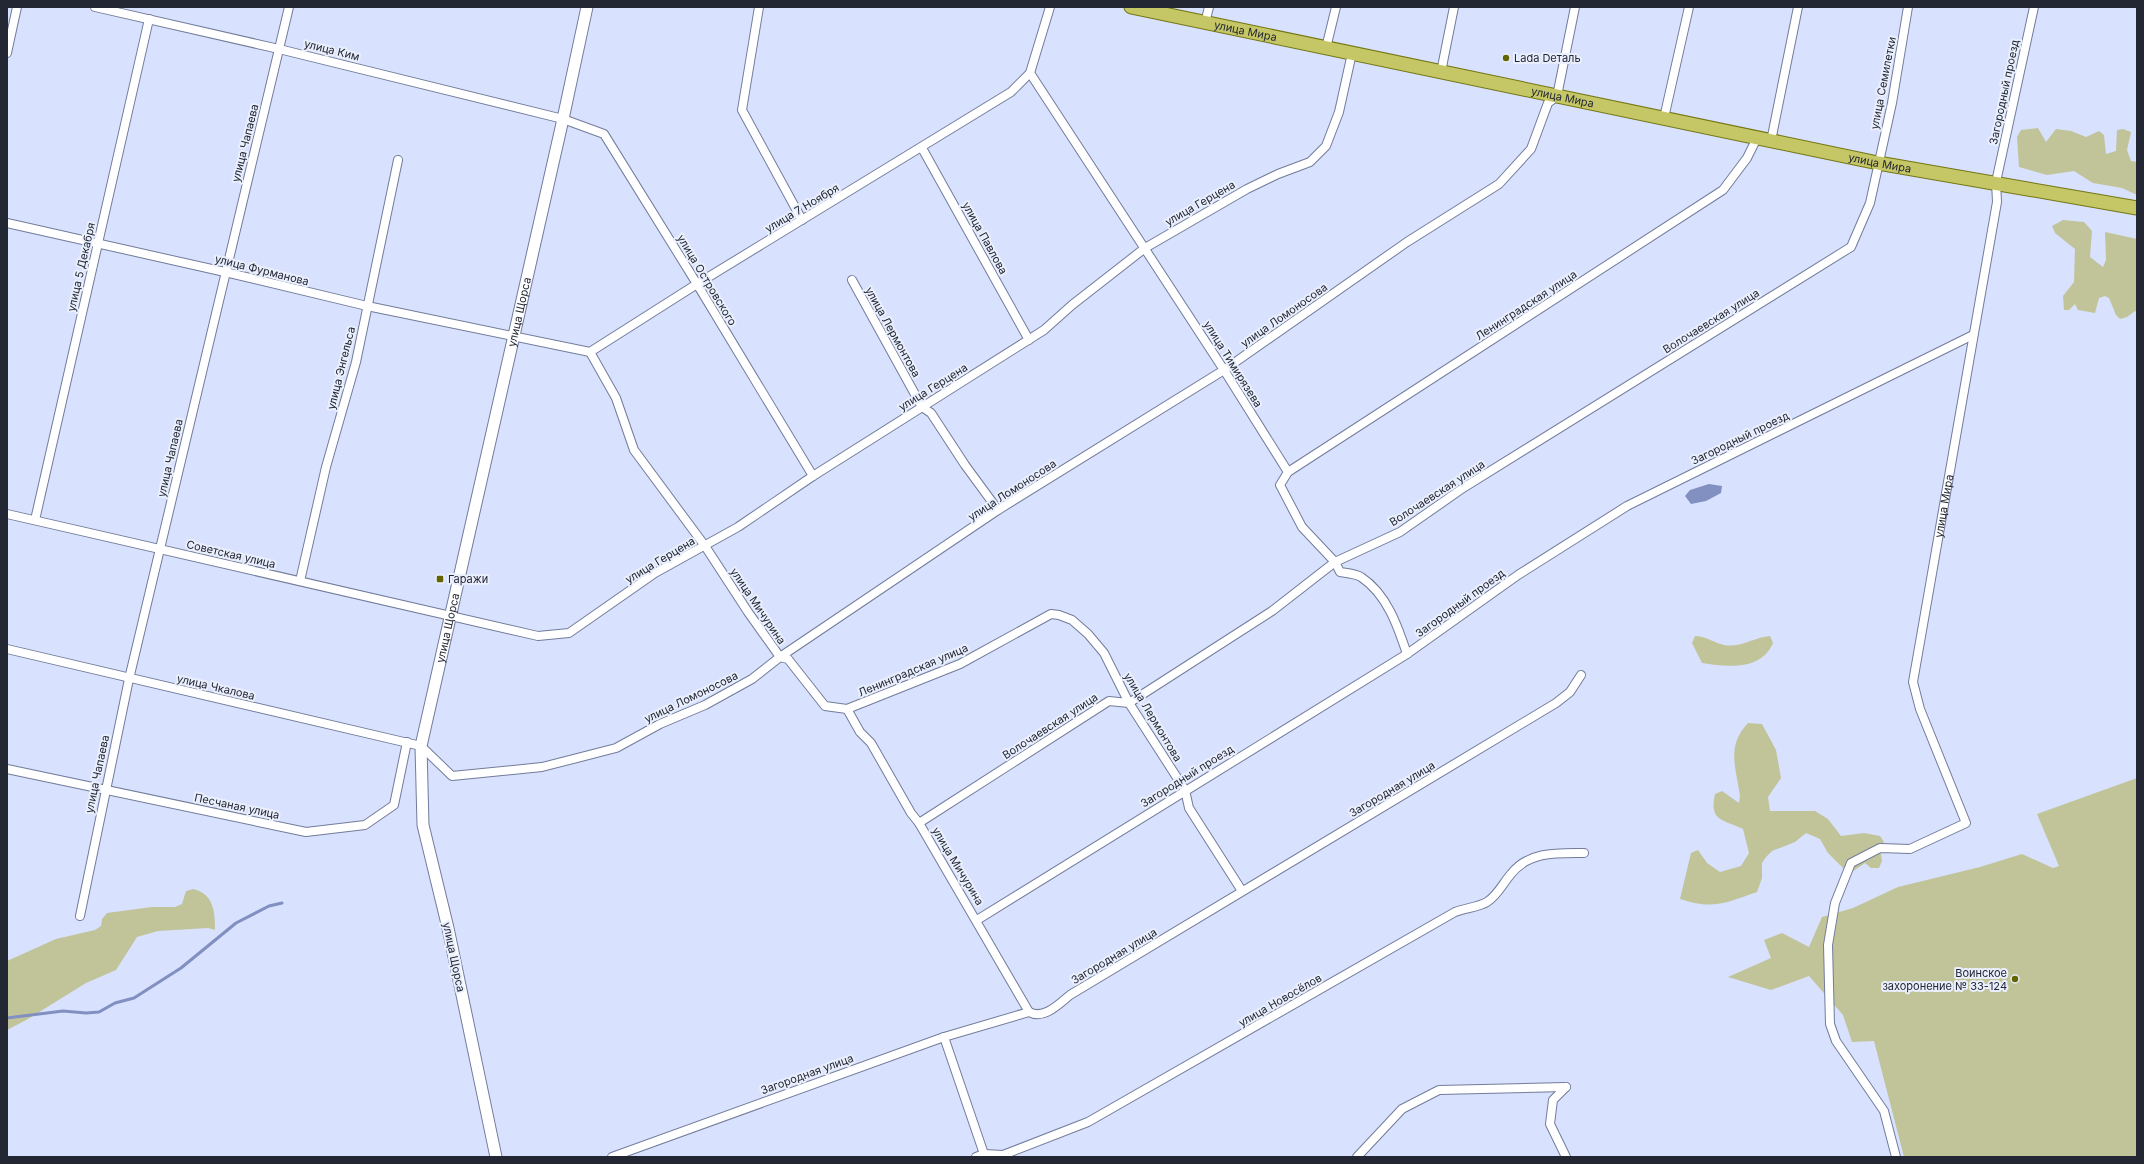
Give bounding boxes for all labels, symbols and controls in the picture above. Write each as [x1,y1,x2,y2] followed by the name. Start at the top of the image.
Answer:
[1213,18,1278,44] street label: улица Мира
[1867,35,1899,131] street label: улица Семилетки
[303,36,361,64] street label: улица Ким
[1986,38,2022,146] street label: Загородный проезд
[1514,51,1581,65] place label: Lada Dеталь
[1501,53,1511,63] marker: Lada Dеталь
[1530,84,1595,111] street label: улица Мира
[229,103,261,183] street label: улица Чапаева
[1847,150,1913,176] street label: улица Мира
[1162,177,1238,229] street label: улица Герцена
[762,180,842,236] street label: улица 7 Ноября
[959,200,1011,276] street label: улица Павлова
[64,221,98,313] street label: улица 5 Декабря
[674,232,740,328] street label: улица Островского
[213,252,311,288] street label: улица Фурманова
[1473,267,1579,343] street label: Ленинградская улица
[505,276,534,348] street label: улица Щорса
[1238,280,1330,350] street label: улица Ломоносова
[862,284,924,380] street label: улица Лермонтова
[1660,286,1762,356] street label: Волочаевская улица
[1201,318,1265,410] street label: улица Тимирязева
[324,325,358,411] street label: улица Энгельса
[896,360,970,414] street label: улица Герцена
[1689,408,1791,468] street label: Загородный проезд
[154,418,186,498] street label: улица Чапаева
[965,456,1059,524] street label: улица Ломоносова
[1387,457,1487,529] street label: Волочаевская улица
[1931,473,1956,539] street label: улица Мира
[623,534,697,586] street label: улица Герцена
[185,537,277,571] street label: Советская улица
[727,565,789,647] street label: улица Мичурина
[1413,566,1508,640] street label: Загородный проезд
[448,572,488,586] place label: Гаражи
[435,574,445,584] marker: Гаражи
[433,592,462,664] street label: улица Щорса
[856,641,970,699] street label: Ленинградская улица
[642,668,740,726] street label: улица Ломоносова
[1121,670,1185,764] street label: улица Лермонтова
[176,671,256,703] street label: улица Чкалова
[1000,690,1100,762] street label: Волочаевская улица
[82,734,112,814] street label: улица Чапаева
[1138,742,1236,810] street label: Загородный проезд
[1347,758,1437,820] street label: Загородная улица
[193,790,281,822] street label: Песчаная улица
[929,824,987,908] street label: улица Мичурина
[440,921,468,993] street label: улица Щорса
[1069,925,1159,987] street label: Загородная улица
[1882,966,2007,993] place label: Воинское захоронение № 33-124
[1236,970,1324,1030] street label: улица Новосёлов
[2010,974,2020,984] marker: Воинское захоронение № 33-124
[759,1051,855,1097] street label: Загородная улица

